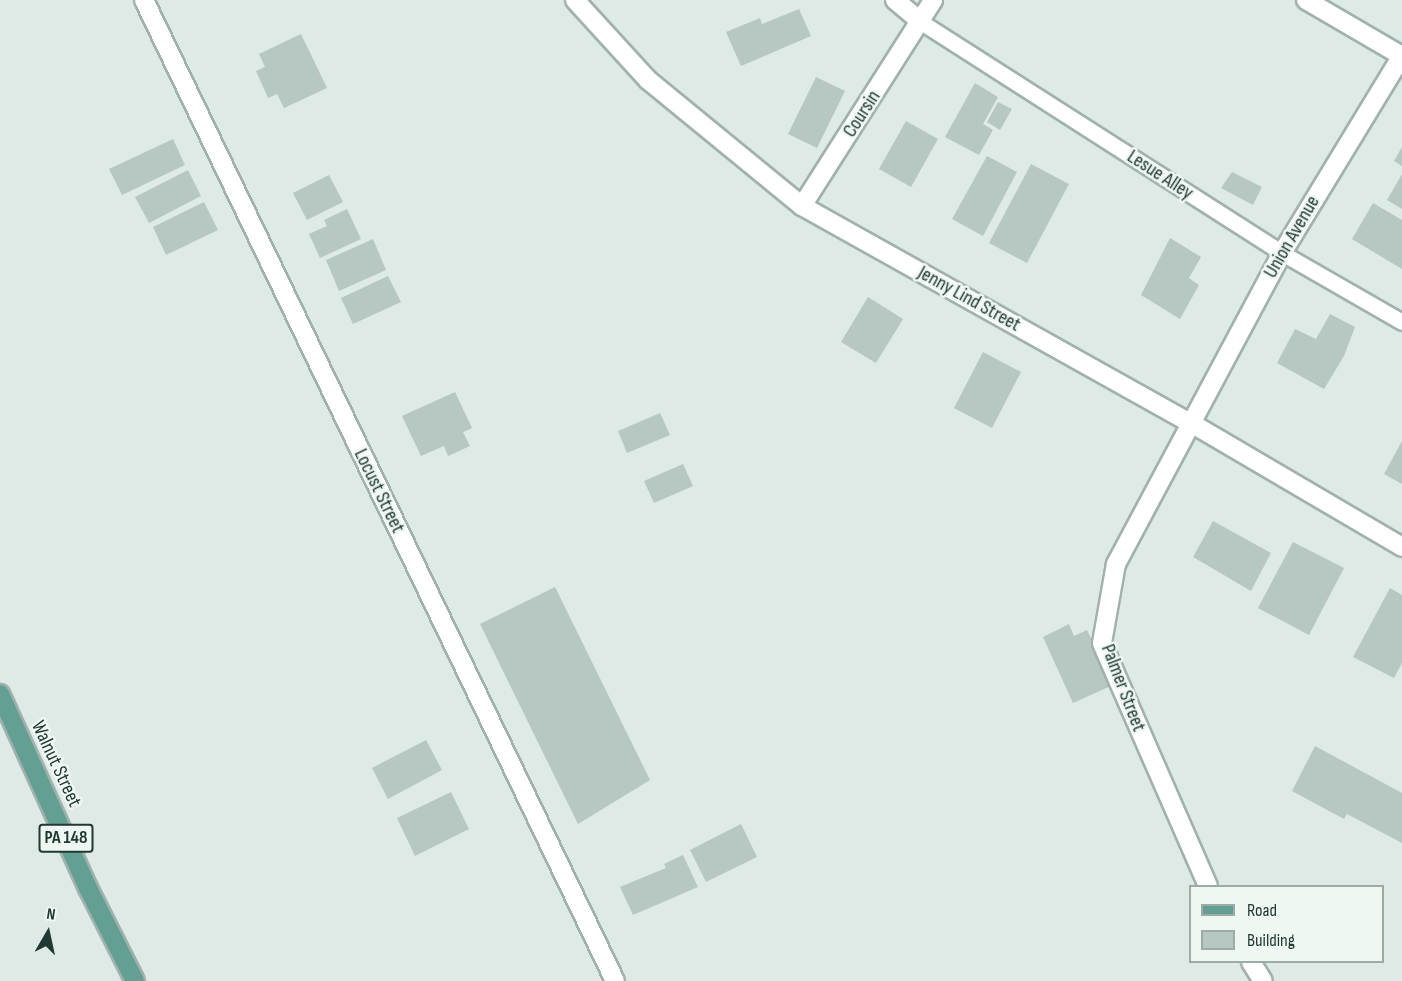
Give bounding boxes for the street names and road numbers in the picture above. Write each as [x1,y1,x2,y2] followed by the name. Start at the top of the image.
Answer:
[838,86,886,142] street label: Coursin
[1122,145,1198,205] street label: Lesue Alley
[1259,192,1325,282] street label: Union Avenue
[914,261,1024,337] street label: Jenny Lind Street
[348,445,410,537] street label: Locust Street
[1095,641,1151,735] street label: Palmer Street
[26,717,86,811] street label: Walnut Street
[38,823,94,853] road number: PA 148

